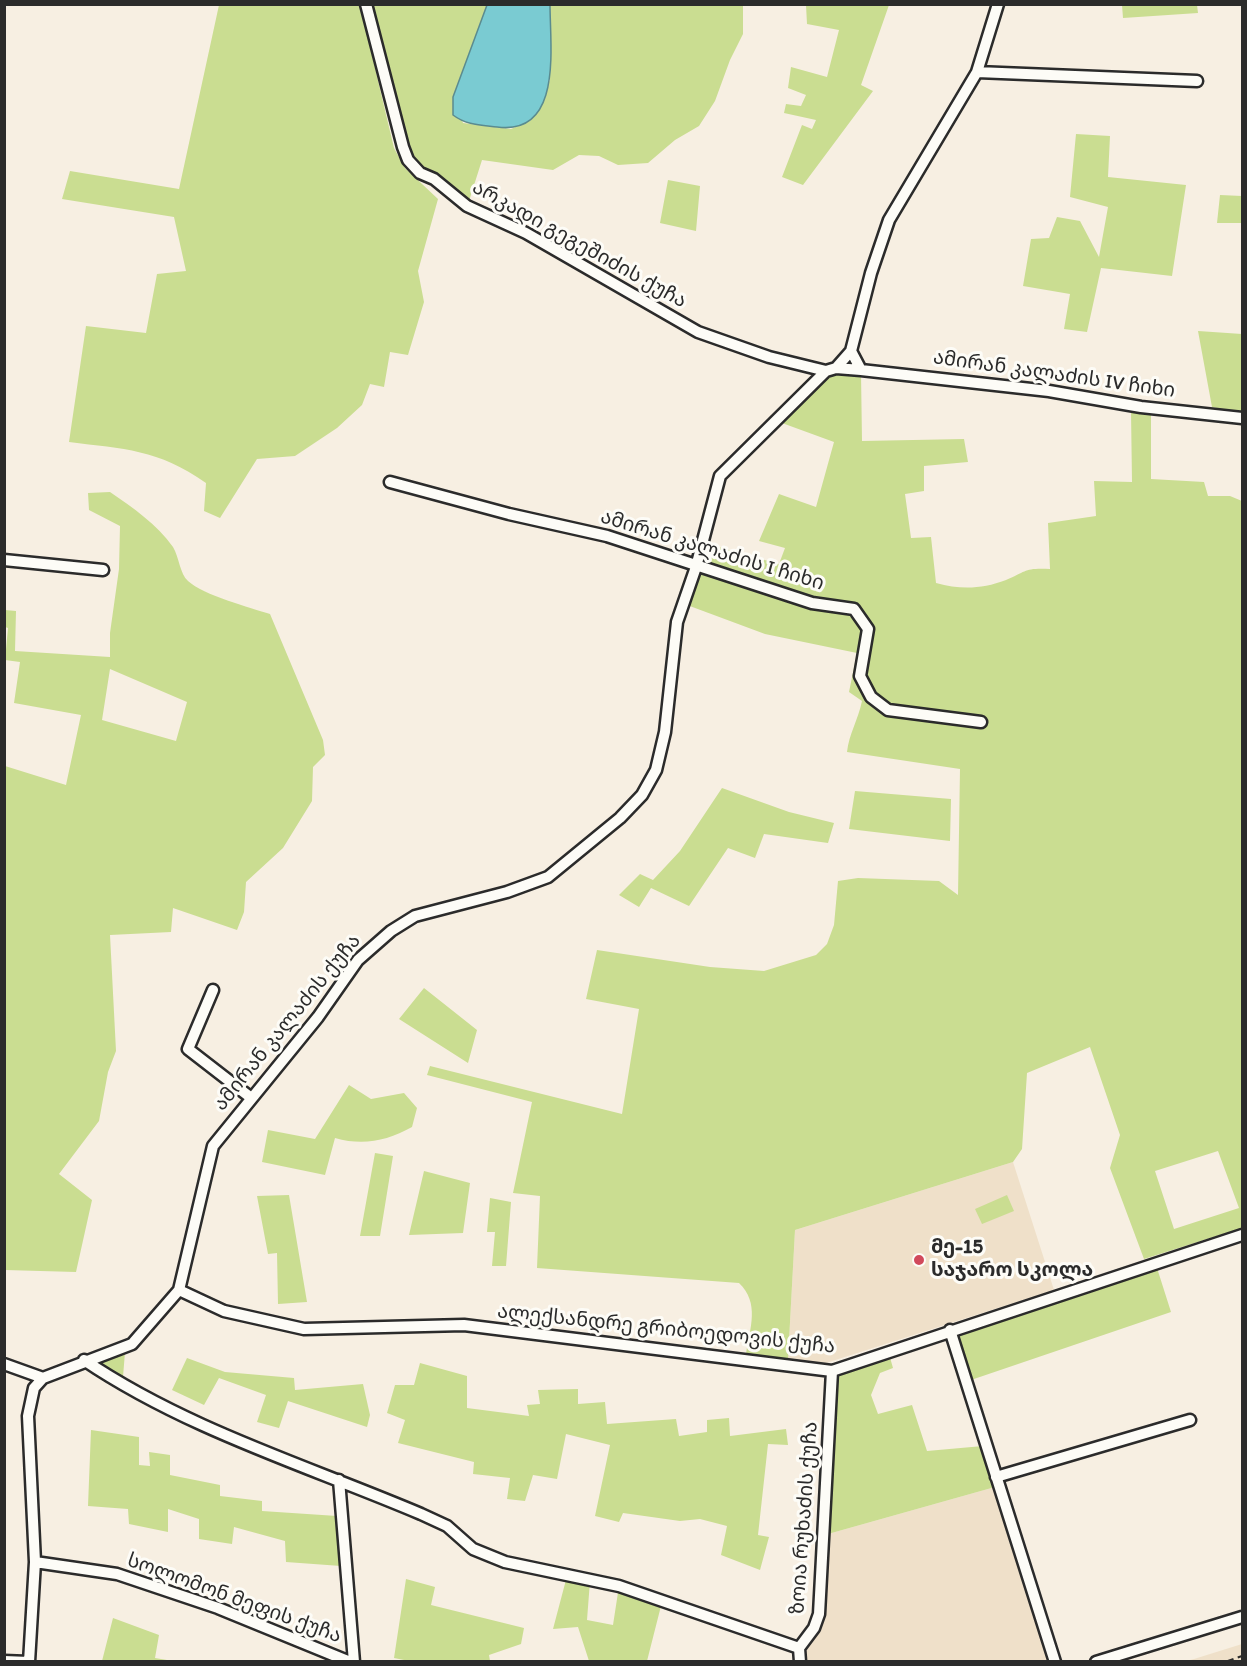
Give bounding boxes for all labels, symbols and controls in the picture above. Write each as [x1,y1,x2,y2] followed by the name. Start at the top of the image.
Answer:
[468,176,690,314] street label: არკადი გეგეშიძის ქუჩა
[931,346,1177,404] street label: ამირან კალაძის IV ჩიხი
[597,506,827,596] street label: ამირან კალაძის I ჩიხი
[209,930,367,1116] street label: ამირან კალაძის ქუჩა
[931,1236,1093,1283] place label: მე-15 საჯარო სკოლა
[912,1253,926,1267] marker: მე-15 საჯარო სკოლა
[496,1300,836,1360] street label: ალექსანდრე გრიბოედოვის ქუჩა
[786,1421,824,1615] street label: ზოია რუხაძის ქუჩა
[124,1549,344,1649] street label: სოლომონ მეფის ქუჩა

